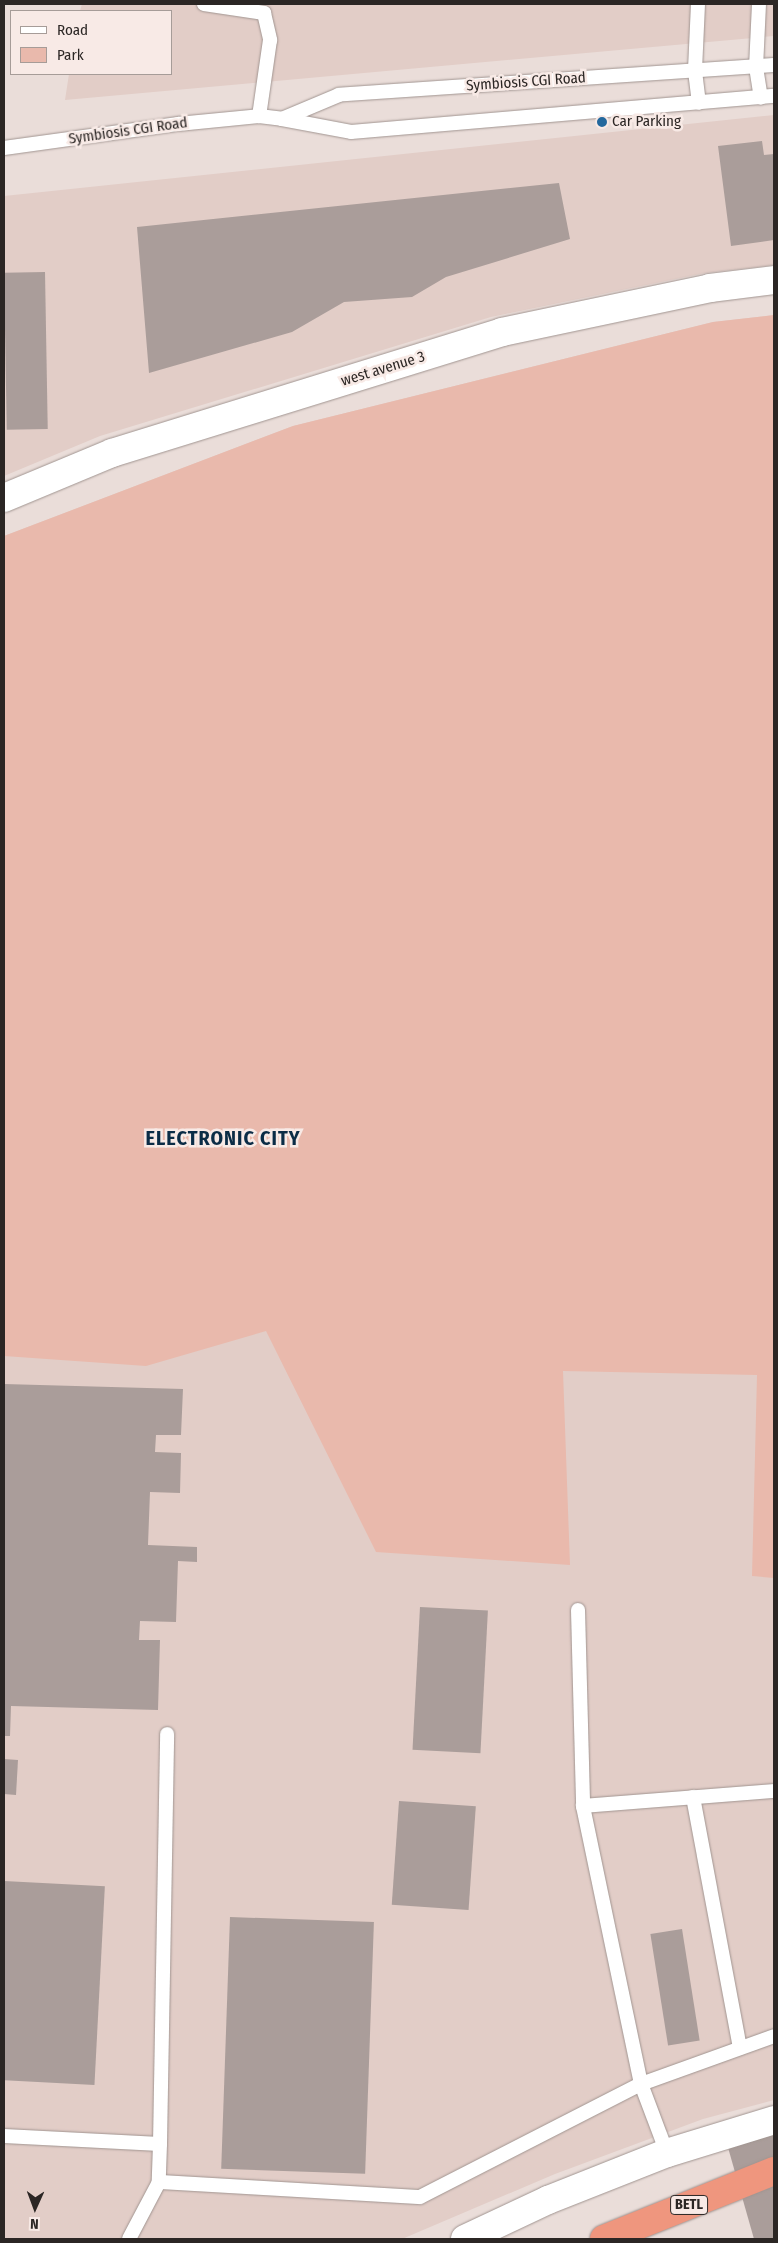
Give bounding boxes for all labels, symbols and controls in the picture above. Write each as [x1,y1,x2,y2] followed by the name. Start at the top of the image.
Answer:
[10,10,172,75] legend
[57,21,88,39] text: Road
[57,46,84,64] text: Park
[466,69,586,95] street label: Symbiosis CGI Road
[612,113,681,131] place label: Car Parking
[67,114,189,148] street label: Symbiosis CGI Road
[596,116,608,128] marker: Car Parking
[339,348,427,390] street label: west avenue 3
[144,1126,302,1150] district label: ELECTRONIC CITY
[10,2183,60,2233] north arrow
[669,2194,709,2216] road number: BETL
[30,2215,39,2232] text: N

